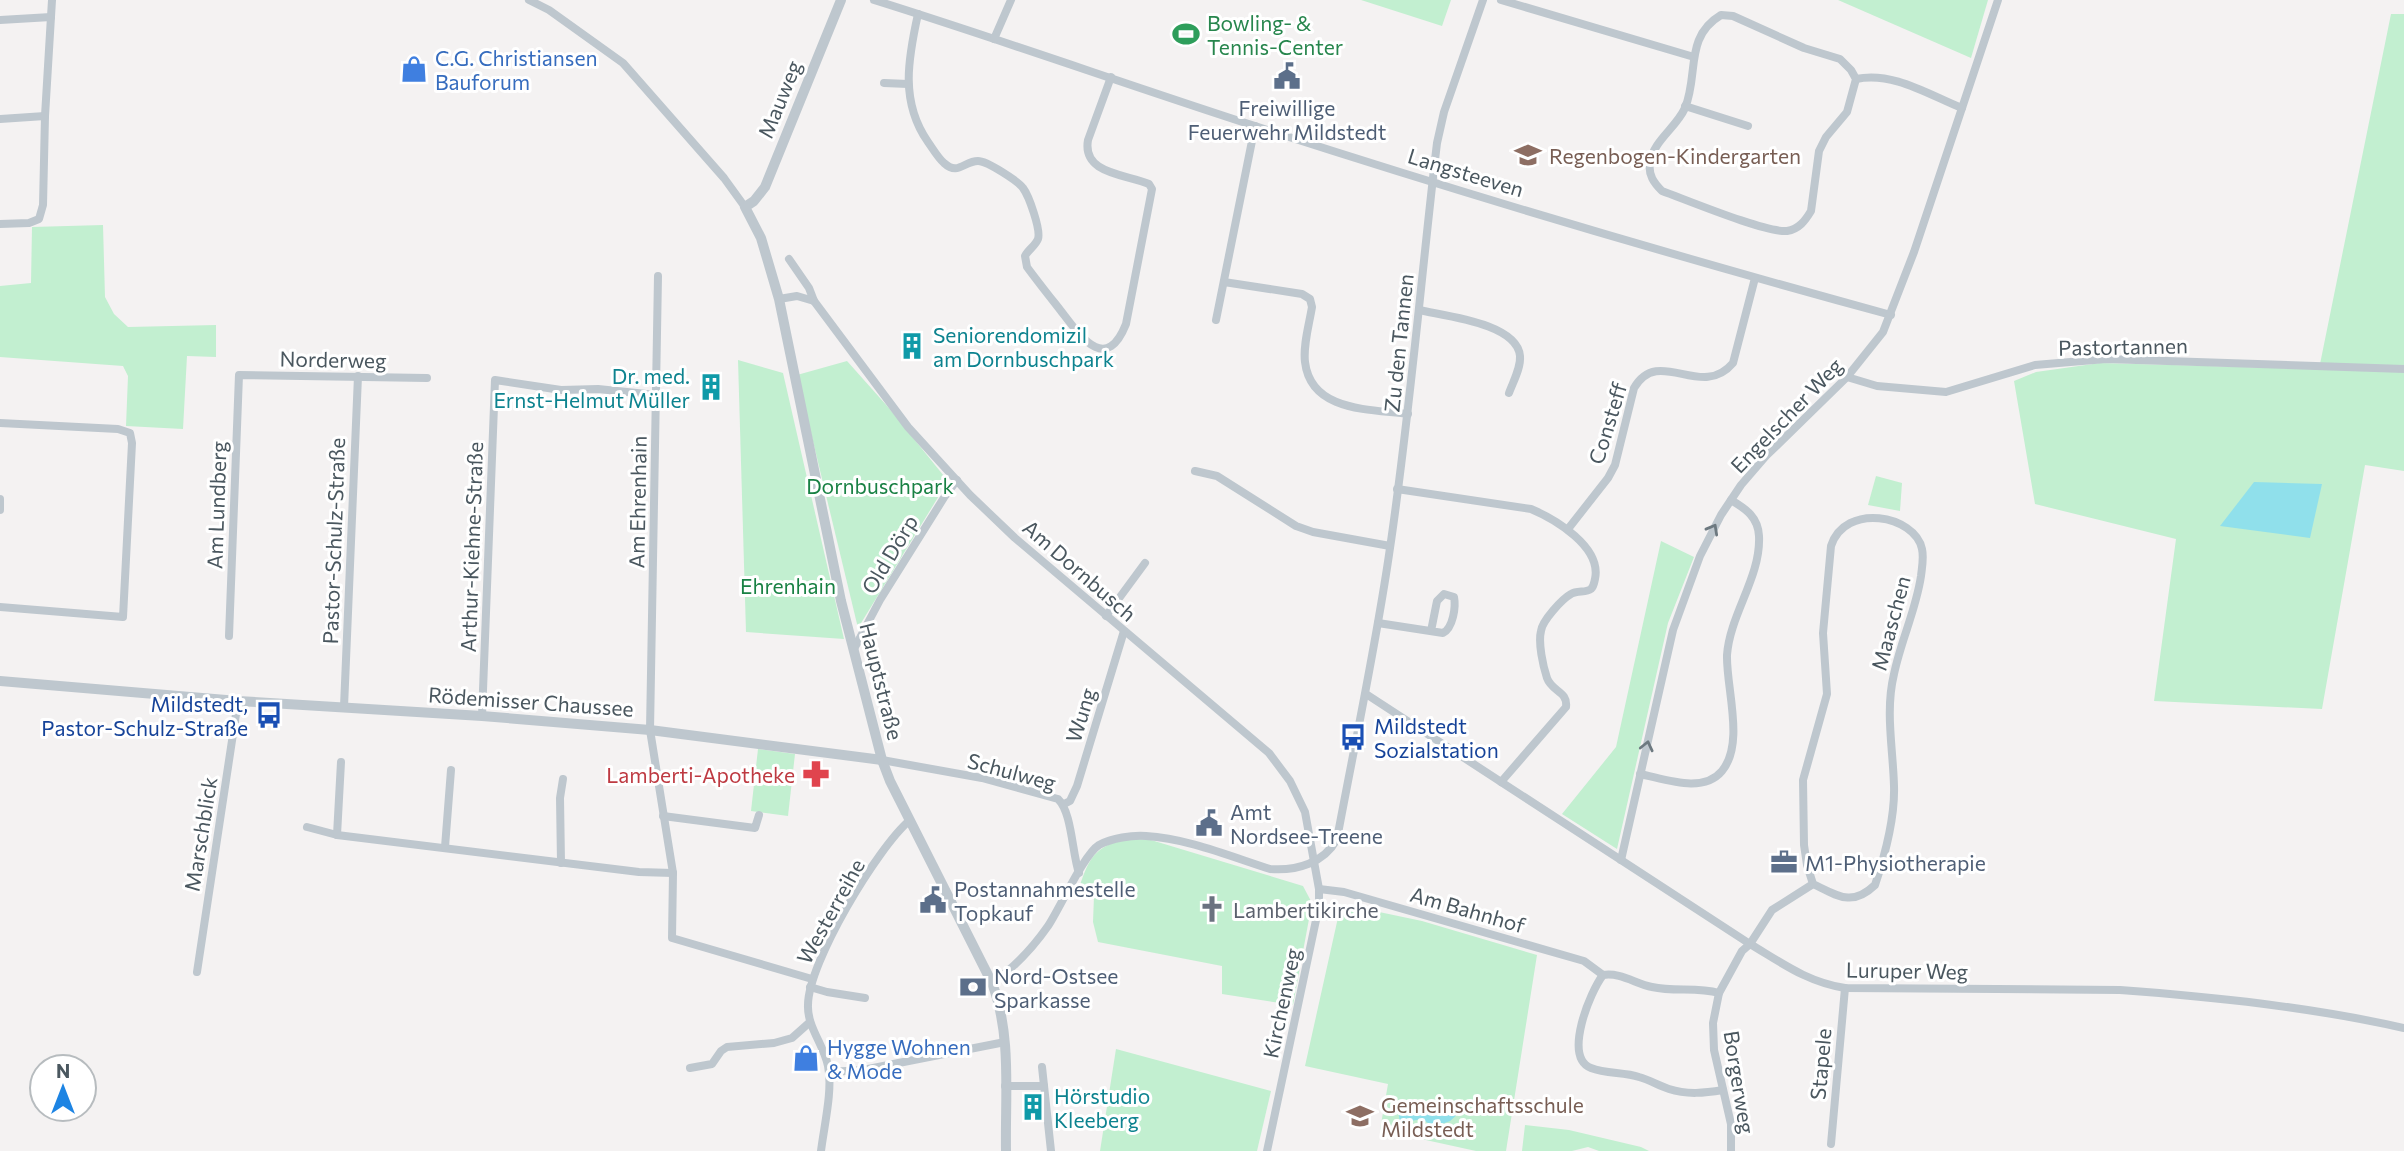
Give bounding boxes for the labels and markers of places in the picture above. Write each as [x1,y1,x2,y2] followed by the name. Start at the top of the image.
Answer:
[1207,10,1343,59] place label: Bowling- & Tennis-Center
[1171,19,1201,49] sports icon: Bowling- & Tennis-Center
[435,45,598,94] place label: C.G. Christiansen Bauforum
[399,54,429,84] shop icon: C.G. Christiansen Bauforum
[1272,61,1302,91] public building icon: Freiwillige Feuerwehr Mildstedt
[1188,95,1386,144] place label: Freiwillige Feuerwehr Mildstedt
[1513,140,1543,170] school or university icon: Regenbogen-Kindergarten
[1549,143,1801,168] place label: Regenbogen-Kindergarten
[933,322,1114,371] place label: Seniorendomizil am Dornbuschpark
[897,331,927,361] building icon: Seniorendomizil am Dornbuschpark
[493,363,690,412] place label: Dr. med. Ernst-Helmut Müller
[696,372,726,402] building icon: Dr. med. Ernst-Helmut Müller
[41,691,248,740] place label: Mildstedt, Pastor-Schulz-Straße
[254,700,284,730] bus stop icon: Mildstedt, Pastor-Schulz-Straße
[1374,713,1499,762] place label: Mildstedt Sozialstation
[1338,722,1368,752] bus stop icon: Mildstedt Sozialstation
[801,759,831,789] pharmacy icon: Lamberti-Apotheke
[606,762,795,787] place label: Lamberti-Apotheke
[1230,799,1383,848] place label: Amt Nordsee-Treene
[1194,808,1224,838] public building icon: Amt Nordsee-Treene
[1769,847,1799,877] office icon: M1-Physiotherapie
[1805,850,1986,875] place label: M1-Physiotherapie
[954,876,1136,925] place label: Postannahmestelle Topkauf
[918,885,948,915] public building icon: Postannahmestelle Topkauf
[1197,894,1227,924] church icon: Lambertikirche
[1233,897,1379,922] place label: Lambertikirche
[994,963,1118,1012] place label: Nord-Ostsee Sparkasse
[958,972,988,1002] bank icon: Nord-Ostsee Sparkasse
[827,1034,971,1083] place label: Hygge Wohnen & Mode
[791,1043,821,1073] shop icon: Hygge Wohnen & Mode
[1054,1083,1150,1132] place label: Hörstudio Kleeberg
[1018,1092,1048,1122] building icon: Hörstudio Kleeberg
[1381,1092,1584,1141] place label: Gemeinschaftsschule Mildstedt
[1345,1101,1375,1131] school or university icon: Gemeinschaftsschule Mildstedt

